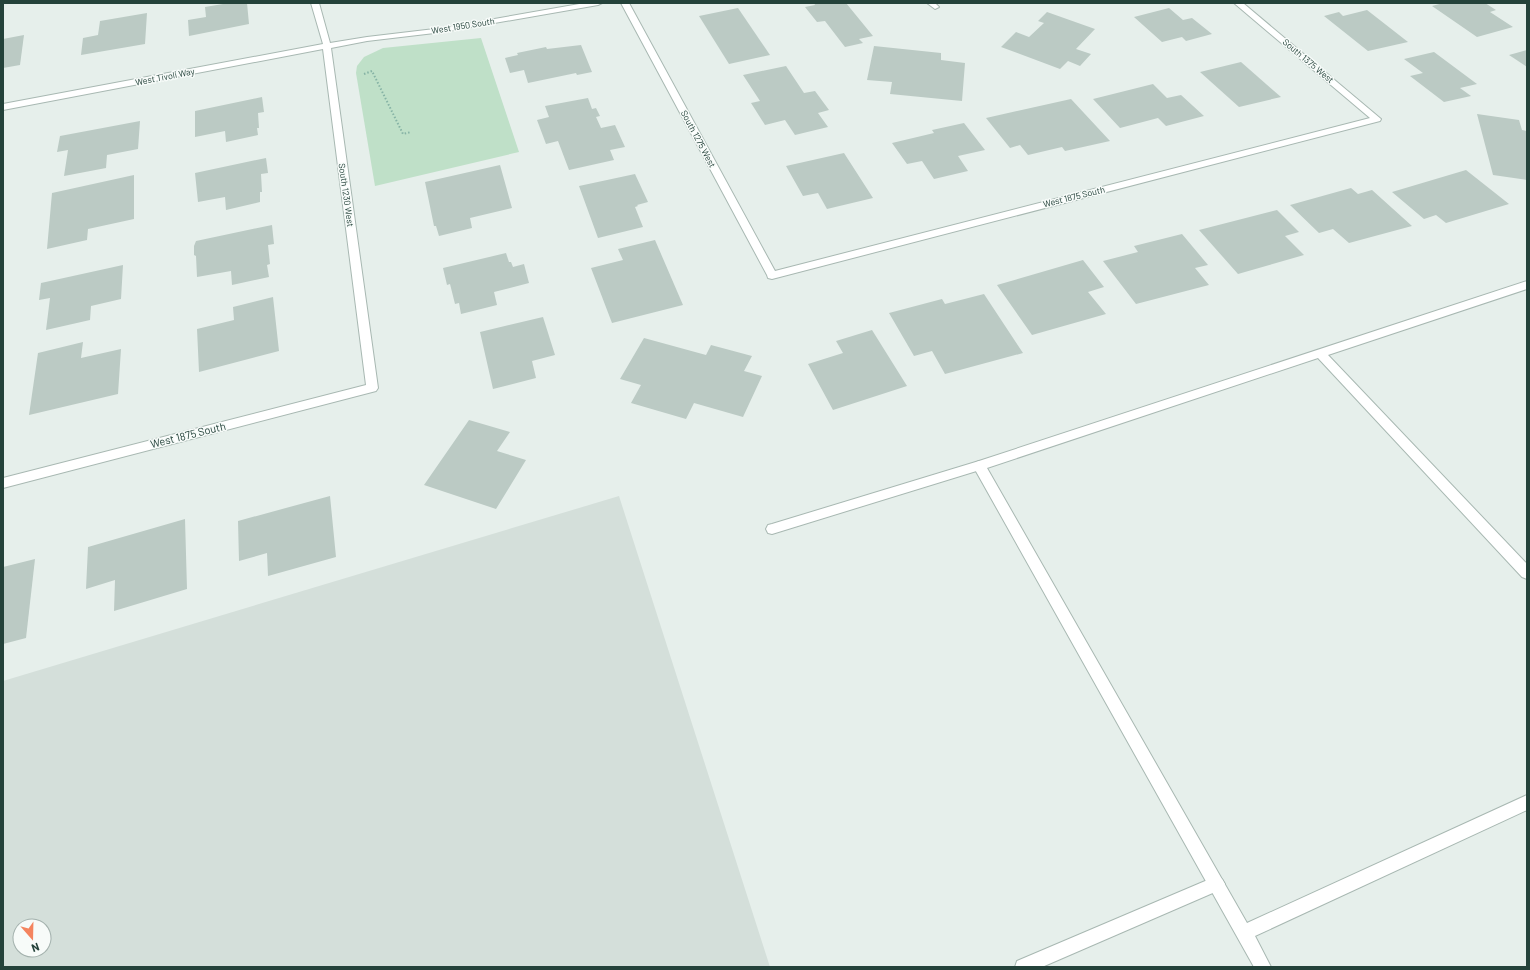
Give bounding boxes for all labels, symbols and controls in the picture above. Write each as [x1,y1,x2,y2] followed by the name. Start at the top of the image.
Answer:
[430,15,496,36] street label: West 1950 South
[1281,36,1336,85] street label: South 1375 West
[134,65,196,88] street label: West Tivoli Way
[679,108,718,169] street label: South 1275 West
[337,162,356,227] street label: South 1230 West
[1042,183,1106,209] street label: West 1875 South
[149,419,227,450] street label: West 1875 South
[12,918,52,958] north arrow
[30,941,41,955] text: N

